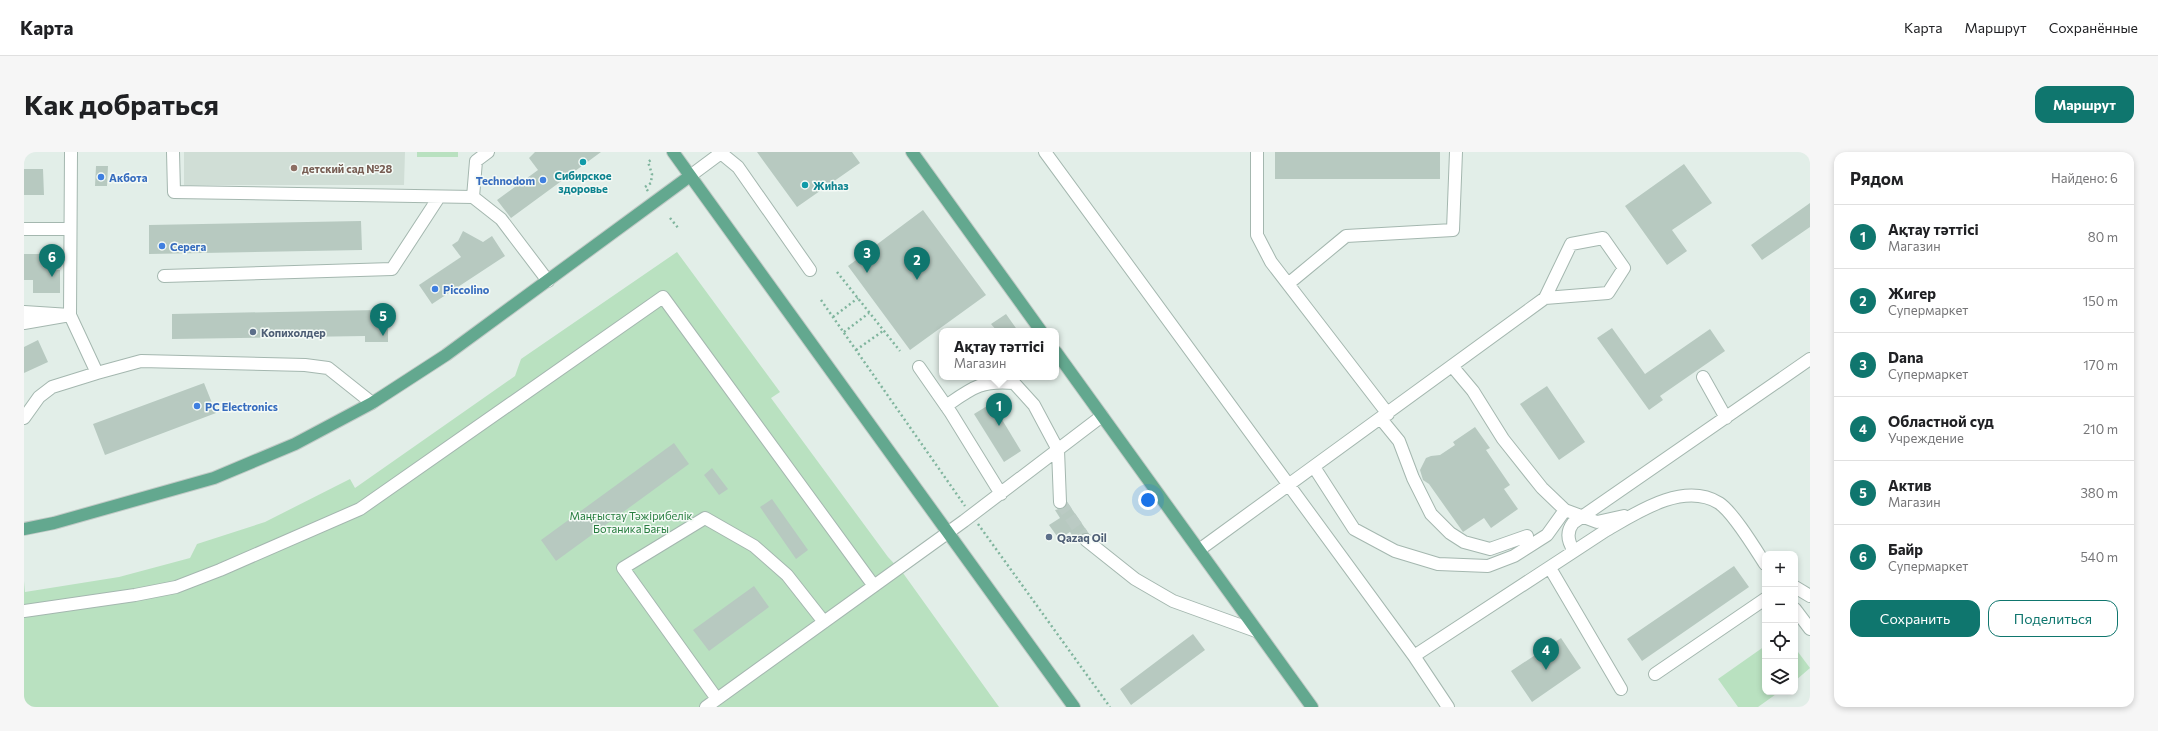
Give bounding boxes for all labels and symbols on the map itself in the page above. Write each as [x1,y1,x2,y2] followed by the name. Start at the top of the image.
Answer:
[578,157,588,167] marker: Сибирское здоровье
[302,162,392,175] place label: детский сад №28
[289,163,299,173] marker: детский сад №28
[554,169,612,195] place label: Сибирское здоровье
[109,171,148,184] place label: Акбота
[96,172,106,182] marker: Акбота
[476,174,535,187] place label: Technodom
[538,175,548,185] marker: Technodom
[813,179,849,192] place label: Жиhаз
[800,180,810,190] marker: Жиhаз
[170,240,206,253] place label: Cерега
[854,240,880,273] pin: 3
[157,241,167,251] marker: Cерега
[39,244,65,277] pin: 6
[904,247,930,280] pin: 2
[443,283,490,296] place label: Piccolino
[430,284,440,294] marker: Piccolino
[370,303,396,336] pin: 5
[261,326,326,339] place label: Копихолдер
[248,327,258,337] marker: Копихолдер
[986,393,1012,426] pin: 1
[205,400,278,413] place label: PC Electronics
[192,401,202,411] marker: PC Electronics
[1138,490,1158,510] your location
[570,509,693,535] park label: Маңғыстау Тәжірибелік Ботаника Бағы
[1057,531,1107,544] place label: Qazaq Oil
[1044,532,1054,542] marker: Qazaq Oil
[1533,637,1559,670] pin: 4

